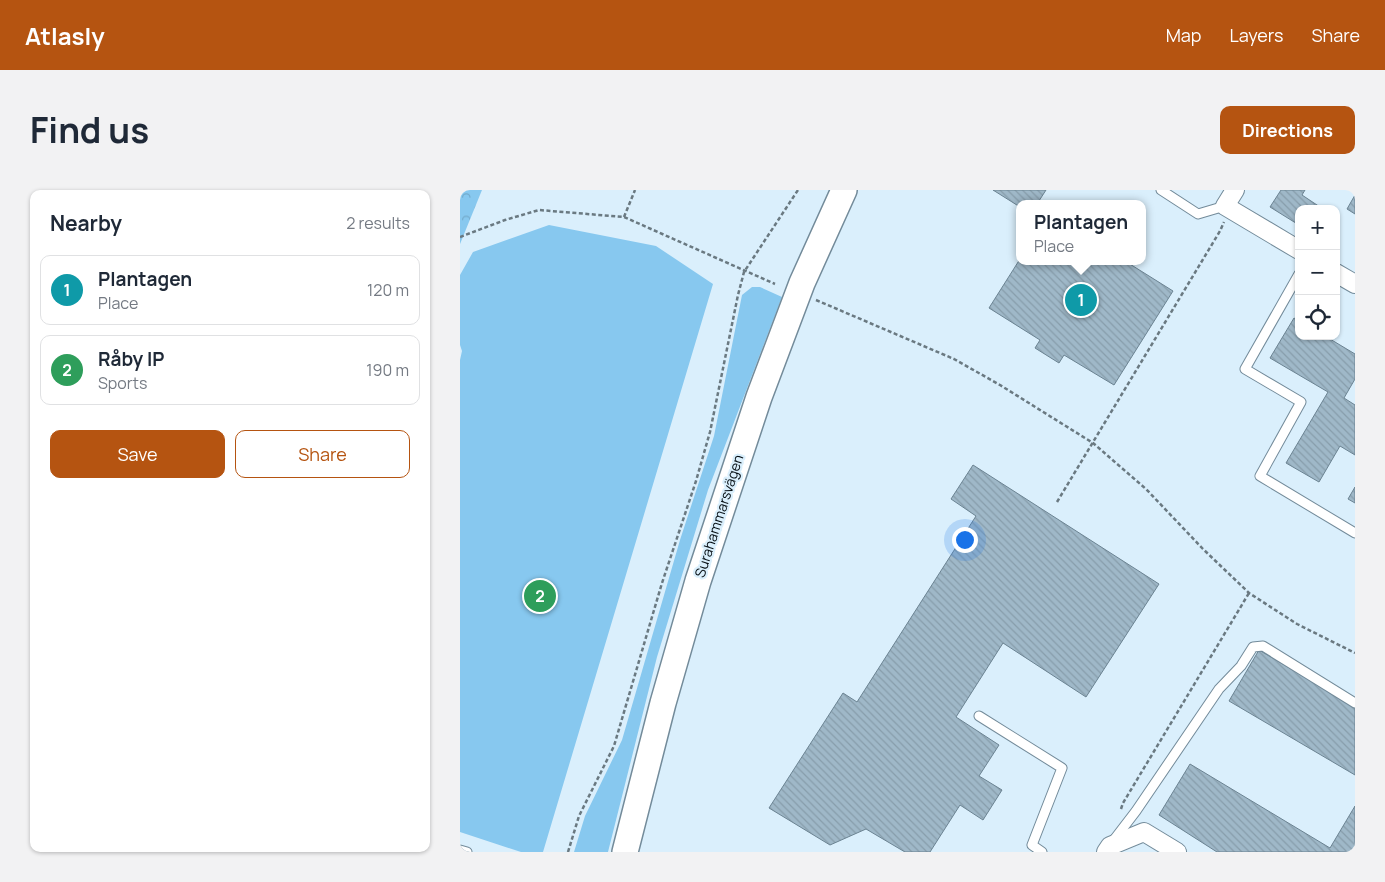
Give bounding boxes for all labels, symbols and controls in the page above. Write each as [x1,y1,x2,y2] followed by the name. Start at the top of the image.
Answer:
[25,19,105,52] text: Atlasly
[1166,23,1201,47] text: Map
[1229,23,1283,47] text: Layers
[1311,23,1360,47] text: Share
[30,106,149,154] text: Find us
[1220,106,1355,154] button: Directions
[1016,200,1146,265] popup
[1295,205,1340,340] map controls
[1295,205,1340,250] button: +
[50,209,122,237] text: Nearby
[1034,209,1128,235] text: Plantagen
[346,212,410,234] text: 2 results
[1034,235,1074,257] text: Place
[1295,250,1340,295] button: −
[98,266,192,292] text: Plantagen
[63,279,71,301] text: 1
[367,279,409,301] text: 120 m
[1065,281,1097,319] pin: 1
[98,292,138,314] text: Place
[1295,295,1340,340] button: locate
[98,346,164,372] text: Råby IP
[62,359,72,381] text: 2
[366,359,409,381] text: 190 m
[98,372,147,394] text: Sports
[50,430,225,478] button: Save
[235,430,410,478] button: Share
[690,452,747,580] street label: Surahammarsvägen
[952,527,978,553] your location
[524,577,556,615] pin: 2

